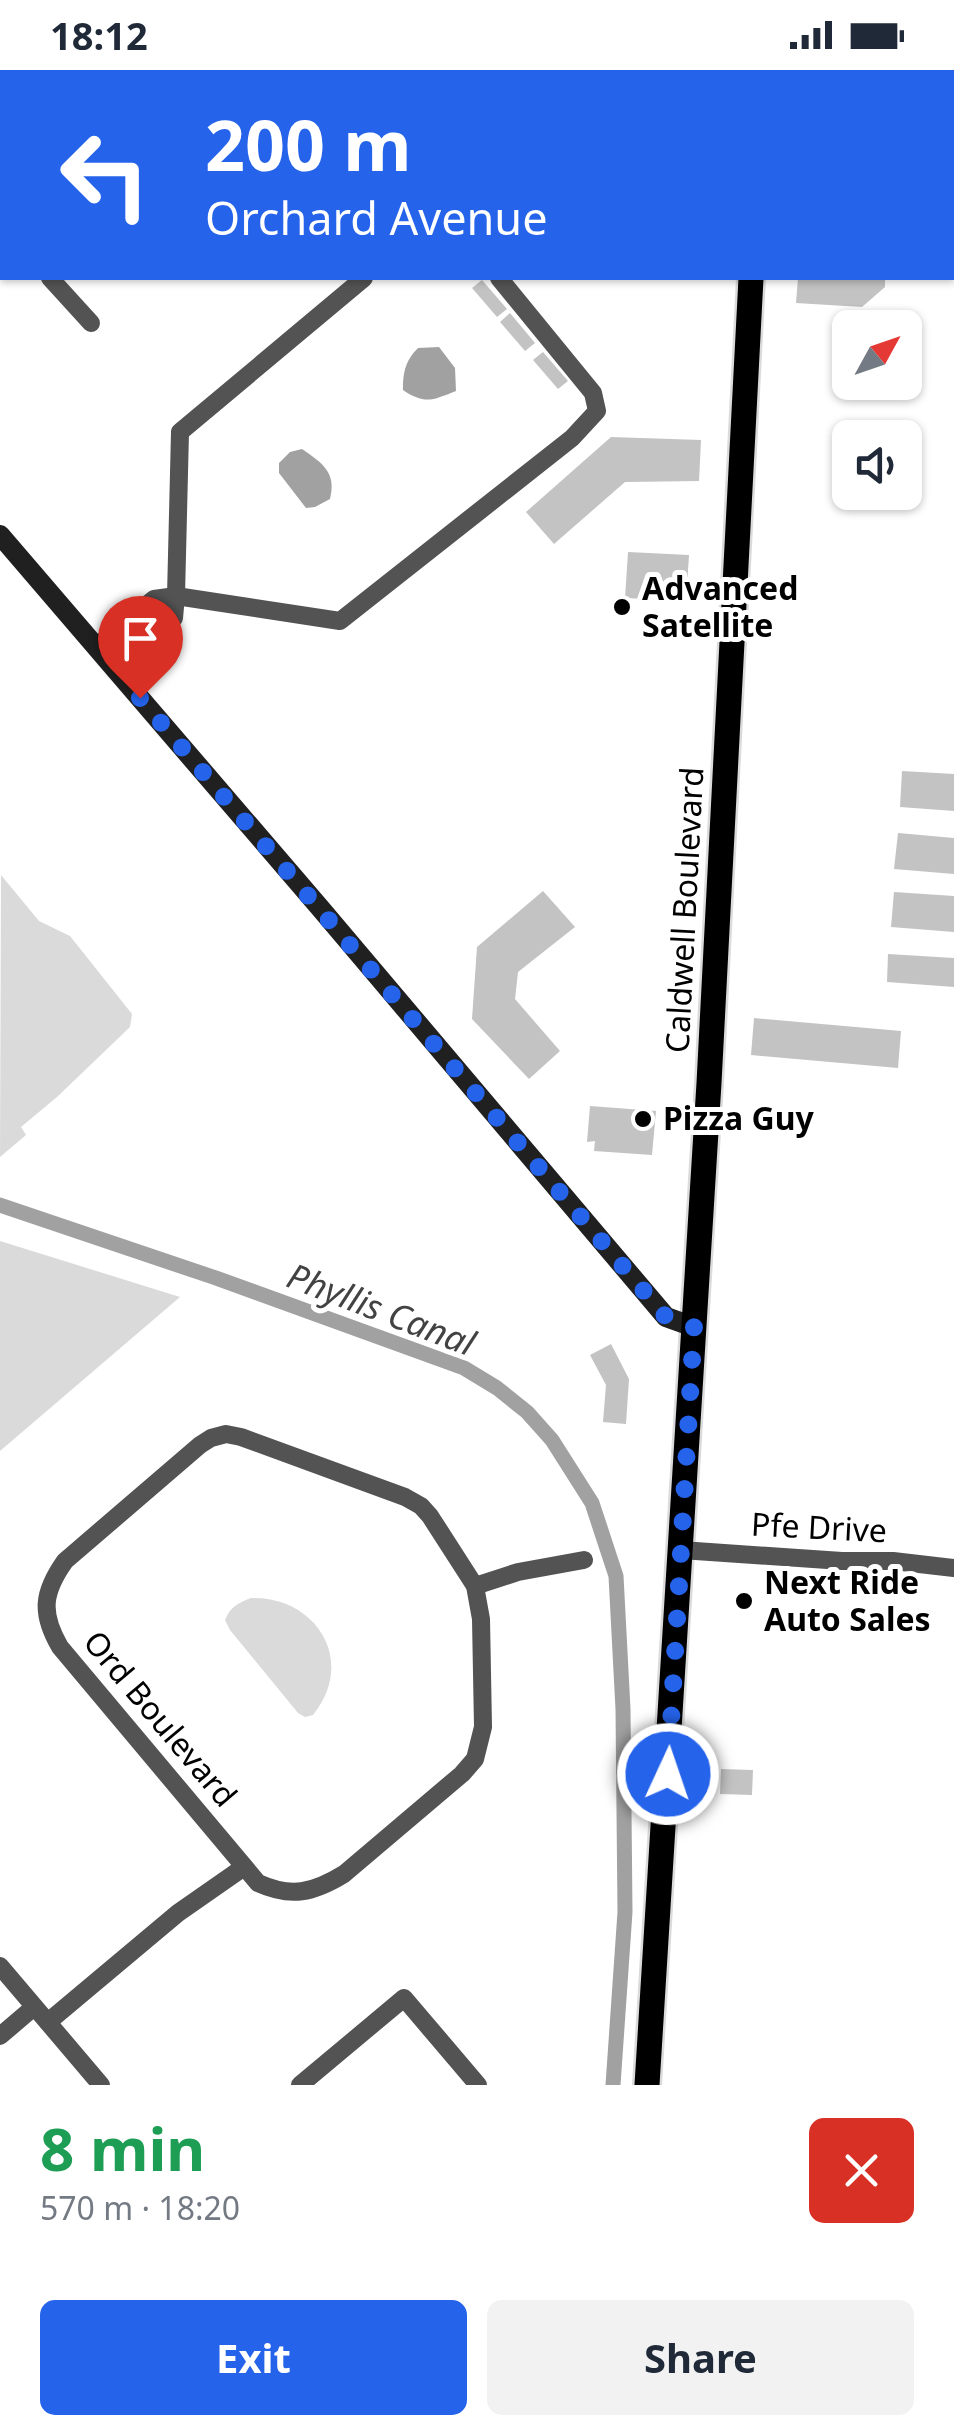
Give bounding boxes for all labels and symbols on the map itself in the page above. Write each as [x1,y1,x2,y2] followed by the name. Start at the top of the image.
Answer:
[832,310,922,400] north arrow
[642,566,798,646] place label: Advanced Satellite
[98,596,183,699] pin
[611,596,633,618] marker: Advanced Satellite
[655,766,712,1054] street label: Caldwell Boulevard
[663,1096,814,1139] place label: Pizza Guy
[632,1108,654,1130] marker: Pizza Guy
[281,1251,483,1366] water label: Phyllis Canal
[750,1501,888,1552] street label: Pfe Drive
[764,1560,931,1640] place label: Next Ride Auto Sales
[733,1590,755,1612] marker: Next Ride Auto Sales
[75,1621,248,1815] street label: Ord Boulevard
[616,1722,720,1826] position arrow

